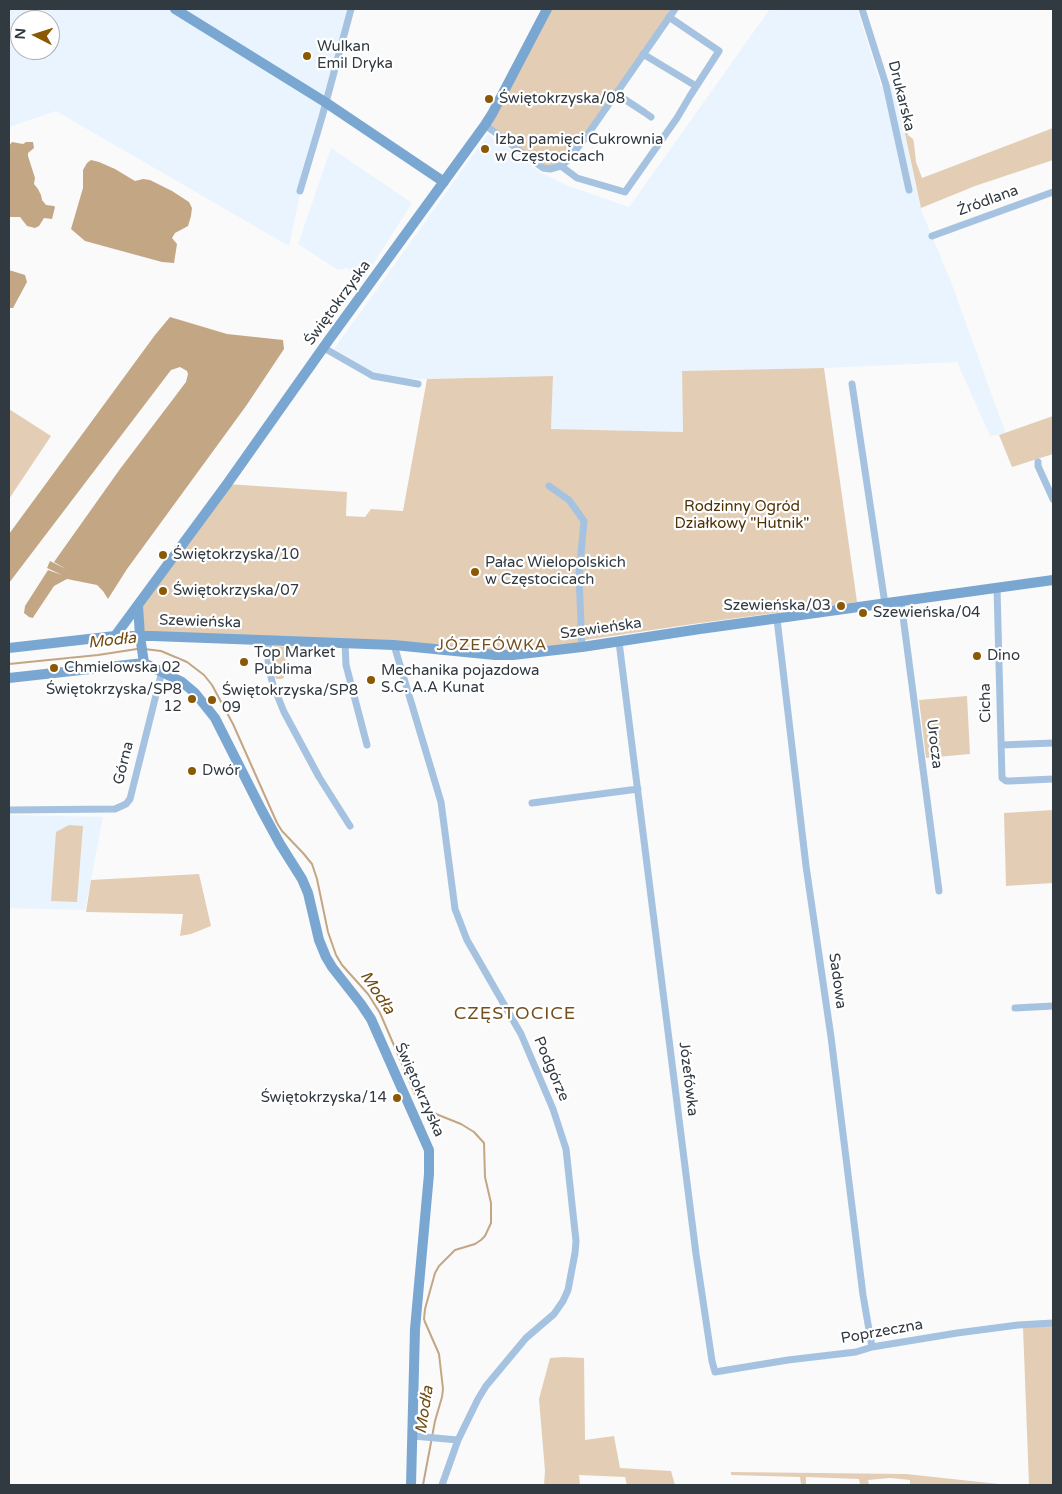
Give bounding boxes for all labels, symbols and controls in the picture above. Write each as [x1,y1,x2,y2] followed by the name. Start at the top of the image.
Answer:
[10,10,60,60] north arrow
[12,27,30,40] text: N
[317,38,393,73] place label: Wulkan Emil Dryka
[301,50,313,62] marker: Wulkan Emil Dryka
[884,59,918,133] street label: Drukarska
[499,90,625,108] place label: Świętokrzyska/08
[483,93,495,105] marker: Świętokrzyska/08
[495,131,663,166] place label: Izba pamięci Cukrownia w Częstocicach
[479,143,491,155] marker: Izba pamięci Cukrownia w Częstocicach
[955,182,1021,220] street label: Źródlana
[301,257,375,349] street label: Świętokrzyska
[674,498,810,533] park label: Rodzinny Ogród Działkowy "Hutnik"
[173,546,299,564] place label: Świętokrzyska/10
[157,549,169,561] marker: Świętokrzyska/10
[485,554,626,589] place label: Pałac Wielopolskich w Częstocicach
[469,566,481,578] marker: Pałac Wielopolskich w Częstocicach
[173,582,299,600] place label: Świętokrzyska/07
[157,585,169,597] marker: Świętokrzyska/07
[723,597,831,615] place label: Szewieńska/03
[835,600,847,612] marker: Szewieńska/03
[873,604,981,622] place label: Szewieńska/04
[857,607,869,619] marker: Szewieńska/04
[159,612,241,632] street label: Szewieńska
[559,614,643,644] street label: Szewieńska
[87,629,137,653] water label: Modła
[435,636,549,656] district label: JÓZEFÓWKA
[254,644,336,679] place label: Top Market Publima
[987,647,1020,665] place label: Dino
[971,650,983,662] marker: Dino
[238,656,250,668] marker: Top Market Publima
[64,659,181,677] place label: Chmielowska 02
[48,662,60,674] marker: Chmielowska 02
[381,662,540,697] place label: Mechanika pojazdowa S.C. A.A Kunat
[365,674,377,686] marker: Mechanika pojazdowa S.C. A.A Kunat
[46,681,182,716] place label: Świętokrzyska/SP8 12
[222,682,358,717] place label: Świętokrzyska/SP8 09
[977,683,995,723] street label: Cicha
[186,693,198,705] marker: Świętokrzyska/SP8 12
[206,694,218,706] marker: Świętokrzyska/SP8 09
[922,718,946,770] street label: Urocza
[110,740,138,786] street label: Górna
[202,762,240,780] place label: Dwór
[186,765,198,777] marker: Dwór
[824,952,850,1010] street label: Sadowa
[356,968,398,1018] water label: Modła
[452,1003,578,1025] district label: CZĘSTOCICE
[529,1034,573,1104] street label: Podgórze
[390,1040,448,1140] street label: Świętokrzyska
[675,1041,701,1117] street label: Józefówka
[261,1089,387,1107] place label: Świętokrzyska/14
[391,1092,403,1104] marker: Świętokrzyska/14
[839,1316,925,1348] street label: Poprzeczna
[412,1385,438,1435] water label: Modła

